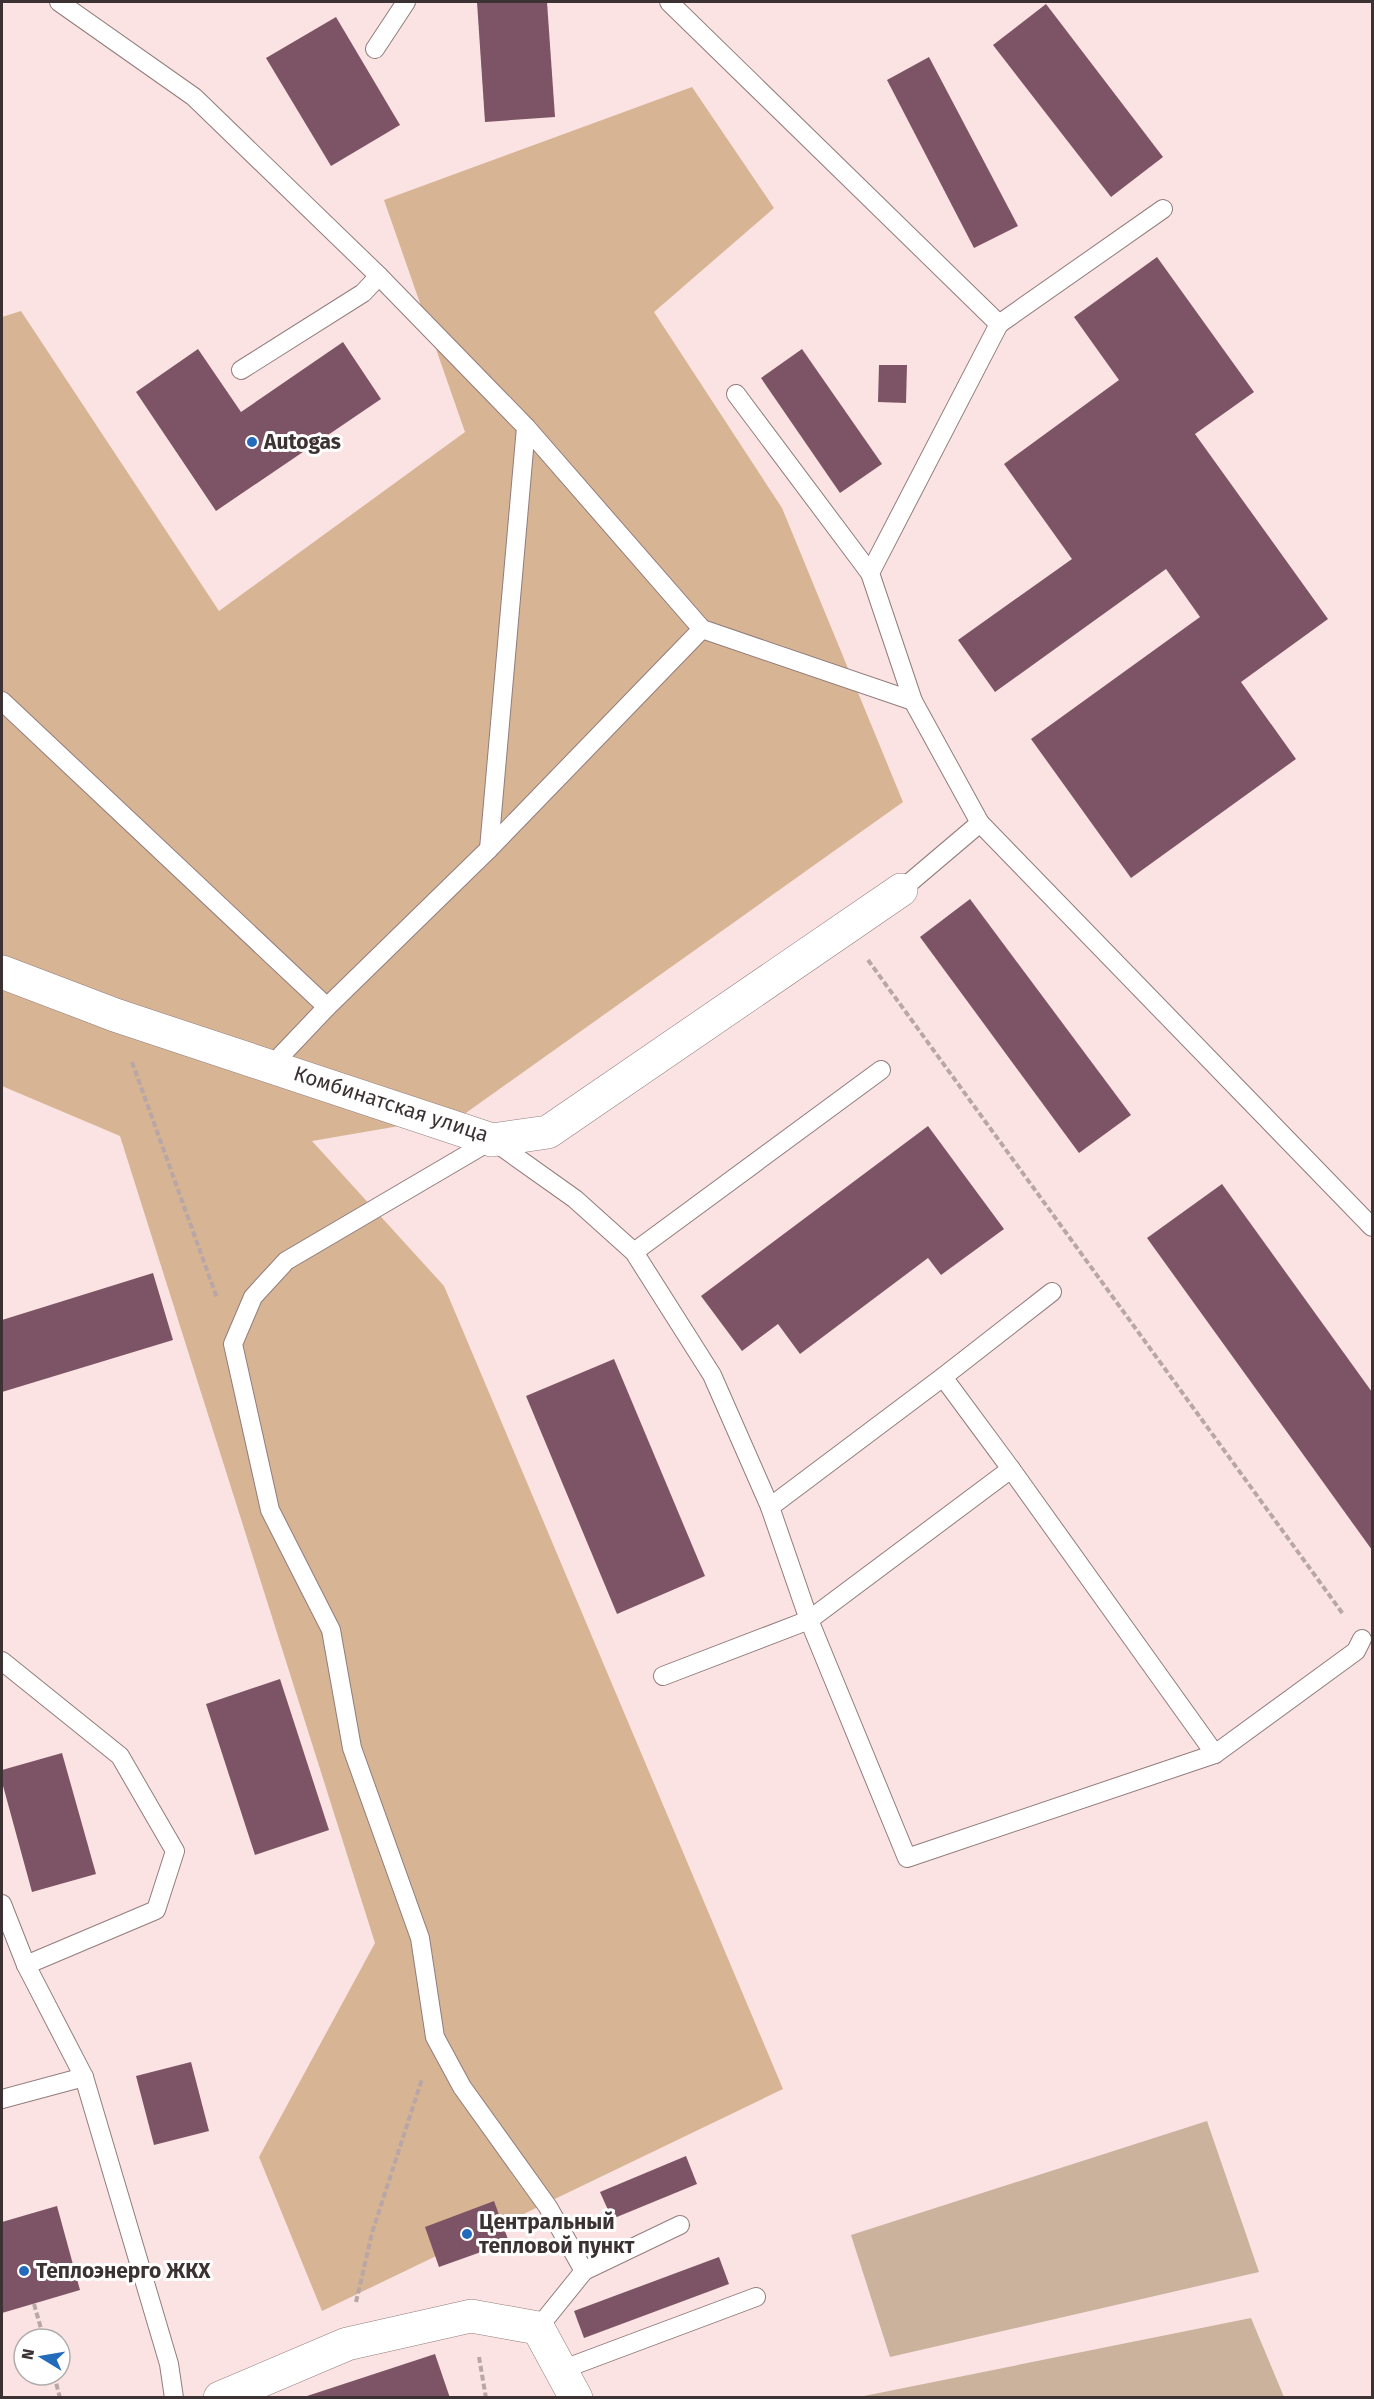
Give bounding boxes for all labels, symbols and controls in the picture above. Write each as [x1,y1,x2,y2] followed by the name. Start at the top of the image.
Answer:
[263,429,341,455] place label: Autogas
[245,435,259,449] marker: Autogas
[290,1060,492,1148] street label: Комбинатская улица
[479,2209,636,2259] place label: Центральный тепловой пункт
[460,2227,474,2241] marker: Центральный тепловой пункт
[36,2258,211,2284] place label: Теплоэнерго ЖКХ
[17,2264,31,2278] marker: Теплоэнерго ЖКХ
[12,2327,72,2387] north arrow
[17,2347,38,2361] text: N

